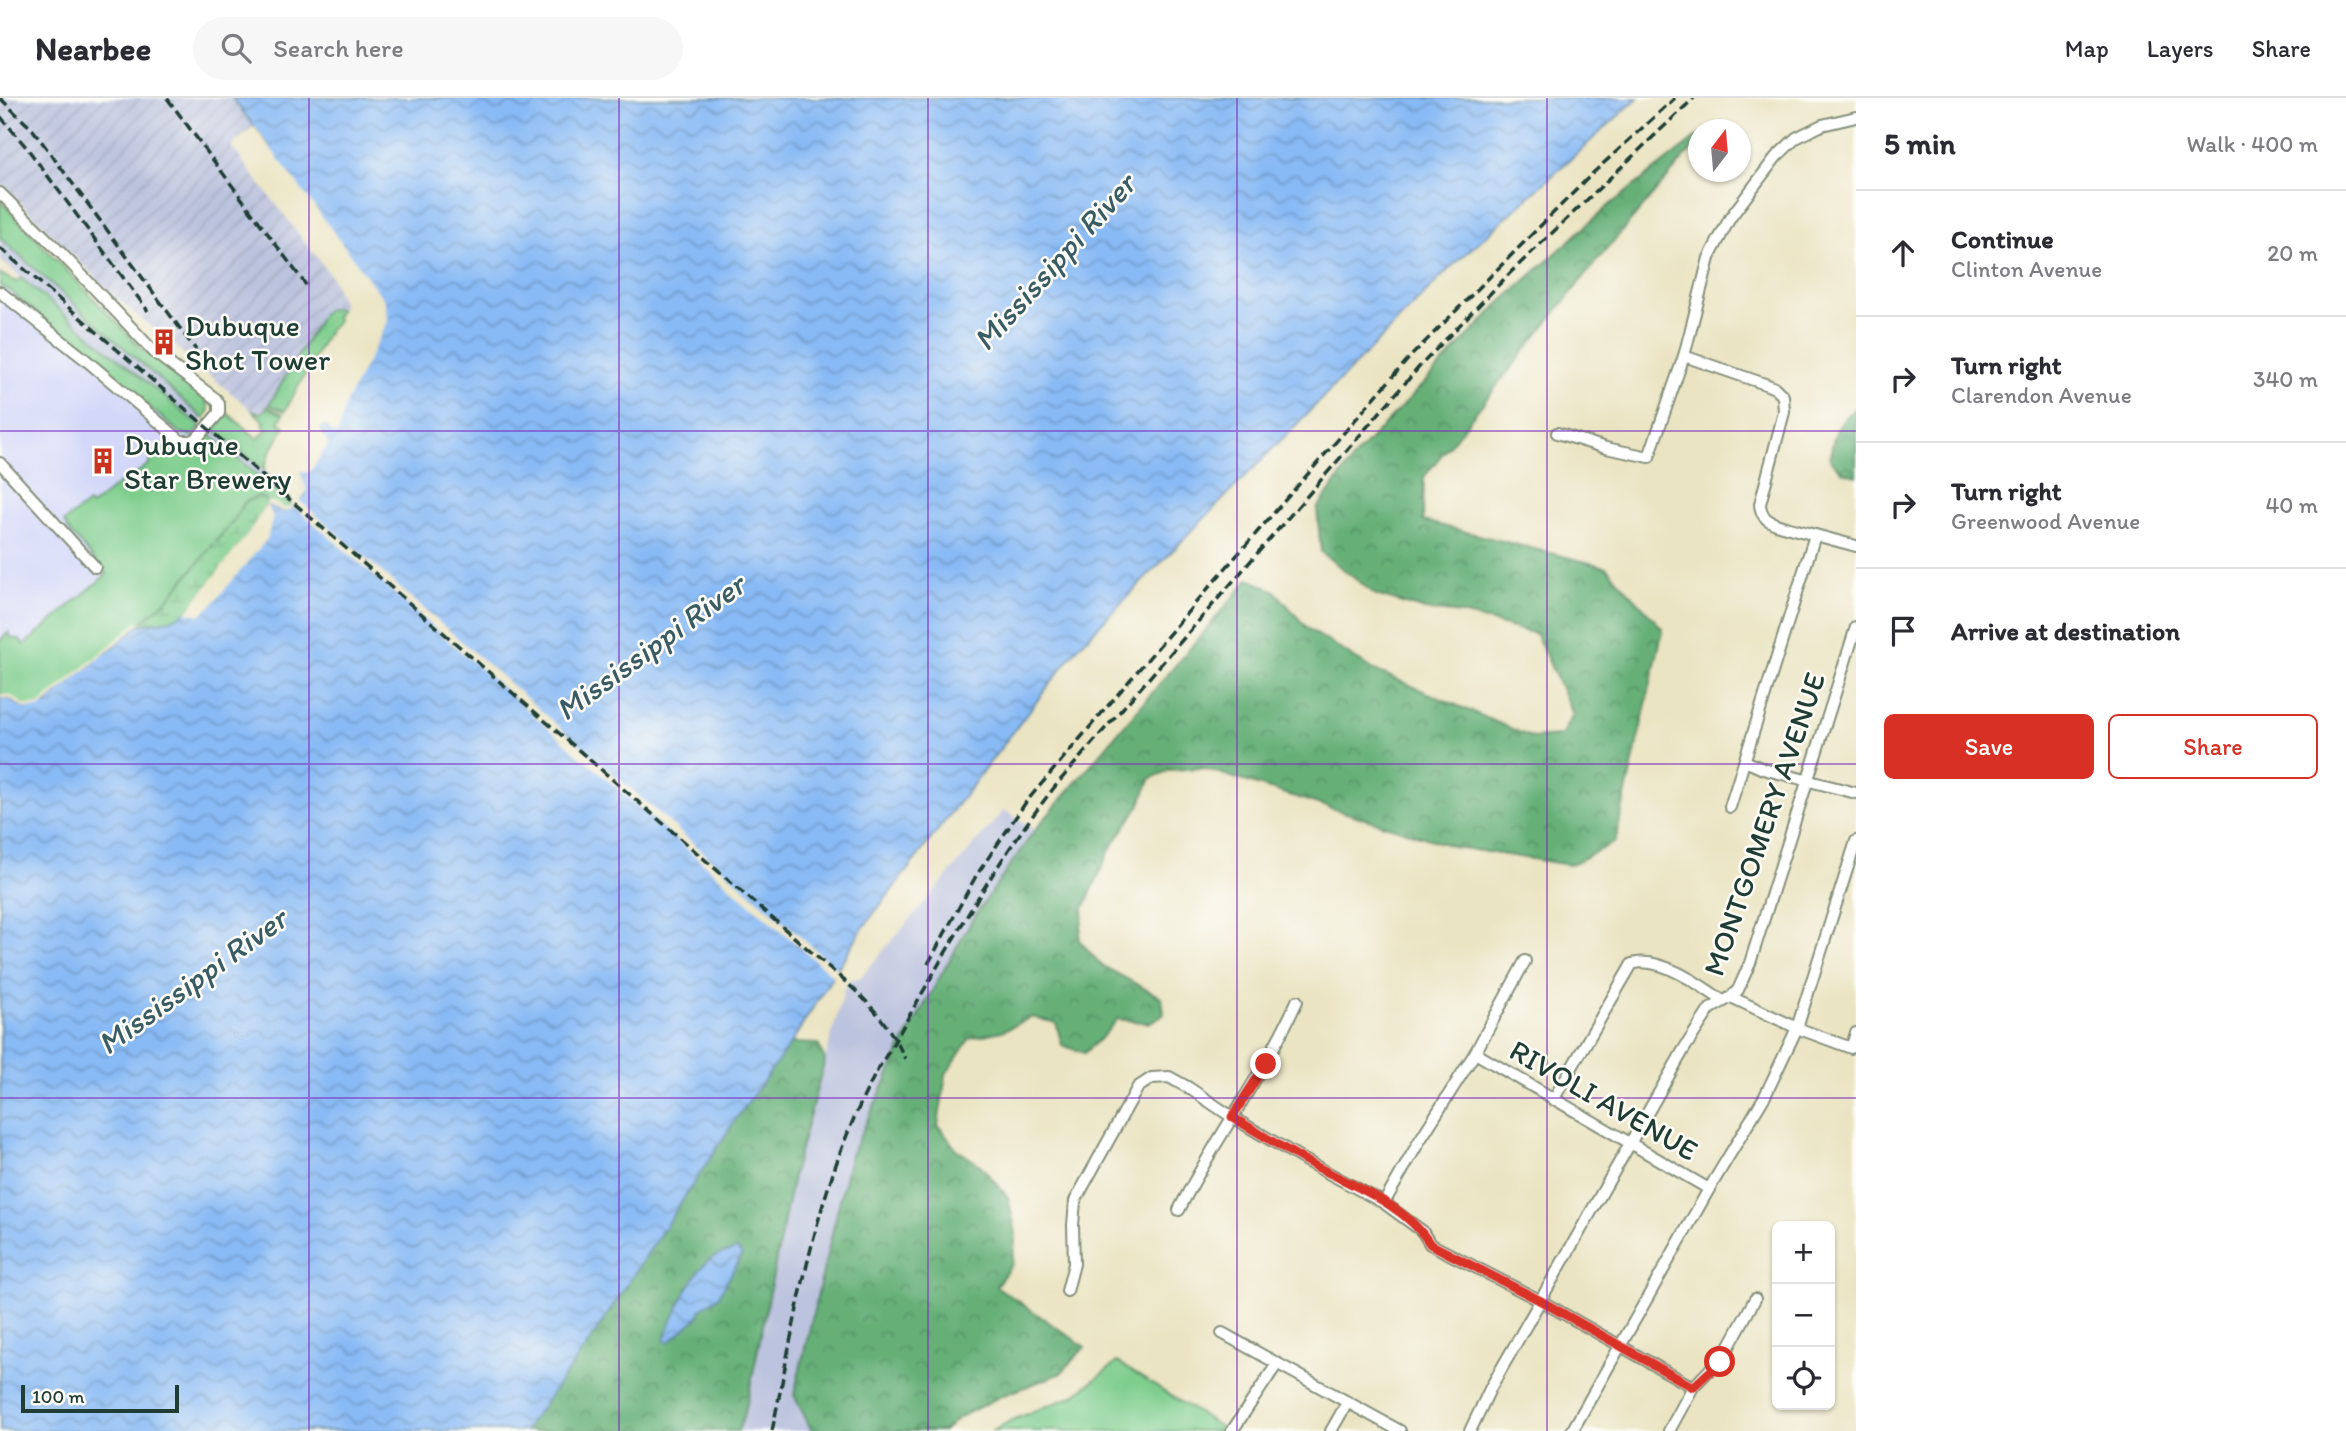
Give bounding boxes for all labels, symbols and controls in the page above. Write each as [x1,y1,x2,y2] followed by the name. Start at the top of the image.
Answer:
[193,17,683,80] search box
[35,29,151,68] text: Nearbee
[217,29,255,67] icon: search
[273,32,404,64] text: Search here
[2065,34,2109,63] text: Map
[2147,34,2214,63] text: Layers
[2252,34,2311,63] text: Share
[1688,119,1751,182] north arrow
[1884,125,1955,162] text: 5 min
[2186,130,2318,158] text: Walk · 400 m
[965,164,1145,358] water label: Mississippi River
[1951,223,2054,255] text: Continue
[1884,234,1922,272] icon: ahead
[2267,239,2318,267] text: 20 m
[1951,255,2102,283] text: Clinton Avenue
[185,307,330,378] place label: Dubuque Shot Tower
[149,327,179,357] building icon: Dubuque Shot Tower
[1951,349,2062,381] text: Turn right
[1884,360,1922,398] icon: right
[2253,365,2318,393] text: 340 m
[1951,381,2132,409] text: Clarendon Avenue
[124,426,291,497] place label: Dubuque Star Brewery
[88,446,118,476] building icon: Dubuque Star Brewery
[1951,475,2062,507] text: Turn right
[1884,486,1922,524] icon: right
[2265,491,2318,519] text: 40 m
[1951,507,2140,535] text: Greenwood Avenue
[548,564,754,728] water label: Mississippi River
[1884,612,1922,650] icon: arrive
[1951,615,2180,647] text: Arrive at destination
[1695,668,1833,980] street label: MONTGOMERY AVENUE
[1884,714,2094,779] button: Save
[2108,714,2318,779] button: Share
[90,898,296,1062] water label: Mississippi River
[1503,1031,1705,1169] street label: RIVOLI AVENUE
[1250,1048,1281,1079] route end
[1772,1221,1835,1410] map controls
[1772,1221,1835,1284] button: +
[1772,1284,1835,1347] button: −
[1704,1346,1735,1377] route start
[1772,1347,1835,1410] button: locate
[21,1382,178,1414] scale bar
[32,1385,84,1408] text: 100 m

